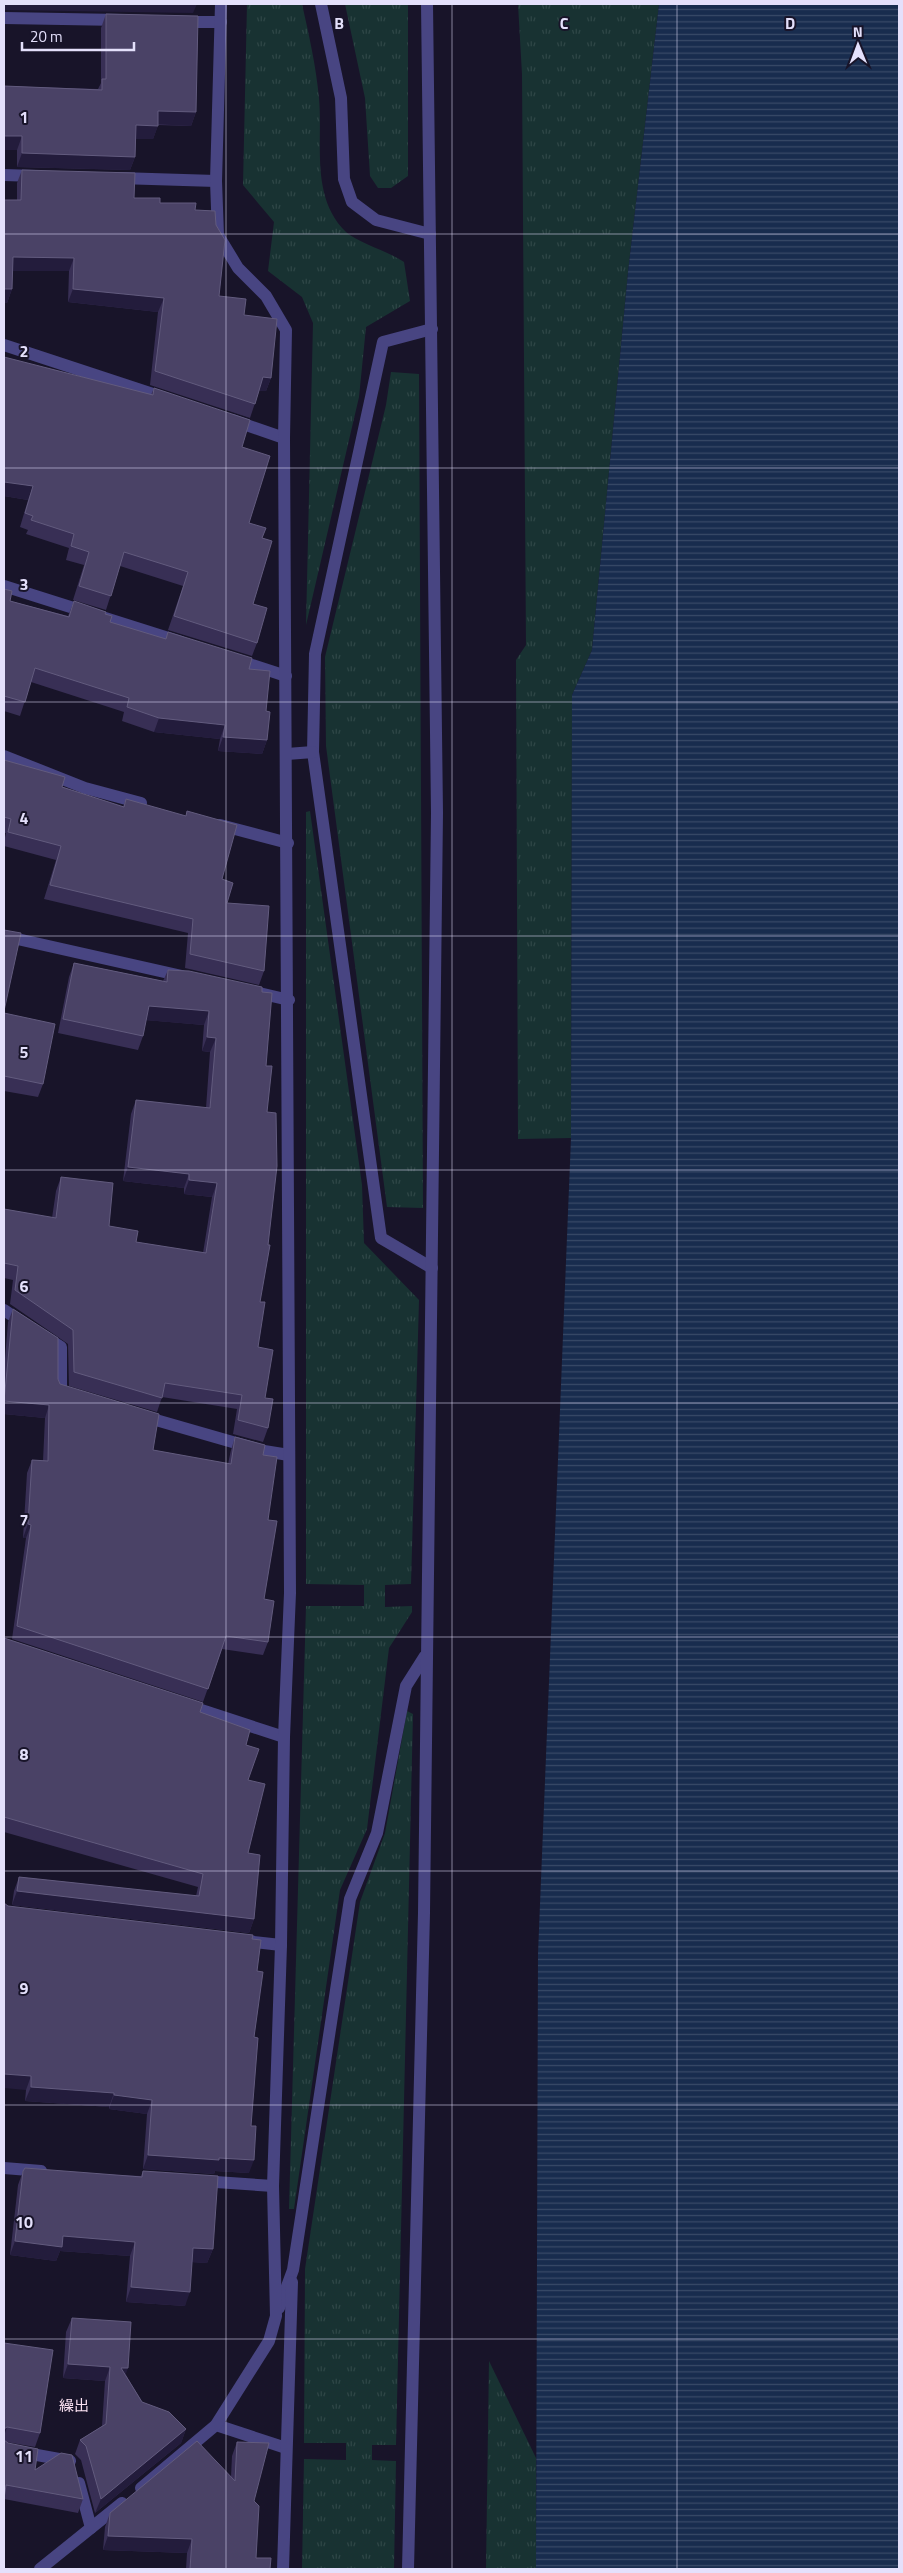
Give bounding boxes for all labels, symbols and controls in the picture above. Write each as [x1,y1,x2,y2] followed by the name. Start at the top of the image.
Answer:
[334,11,344,35] text: B
[560,11,569,35] text: C
[785,11,795,35] text: D
[22,20,135,52] scale bar
[833,20,883,70] north arrow
[853,21,863,42] text: N
[30,25,63,48] text: 20 m
[20,105,28,129] text: 1
[20,339,28,363] text: 2
[20,572,28,596] text: 3
[20,806,29,830] text: 4
[20,1040,29,1064] text: 5
[20,1274,29,1298] text: 6
[20,1508,28,1532] text: 7
[20,1742,29,1766] text: 8
[20,1976,29,2000] text: 9
[15,2210,33,2234] text: 10
[59,2394,89,2417] district label: 繰出
[15,2444,33,2468] text: 11

